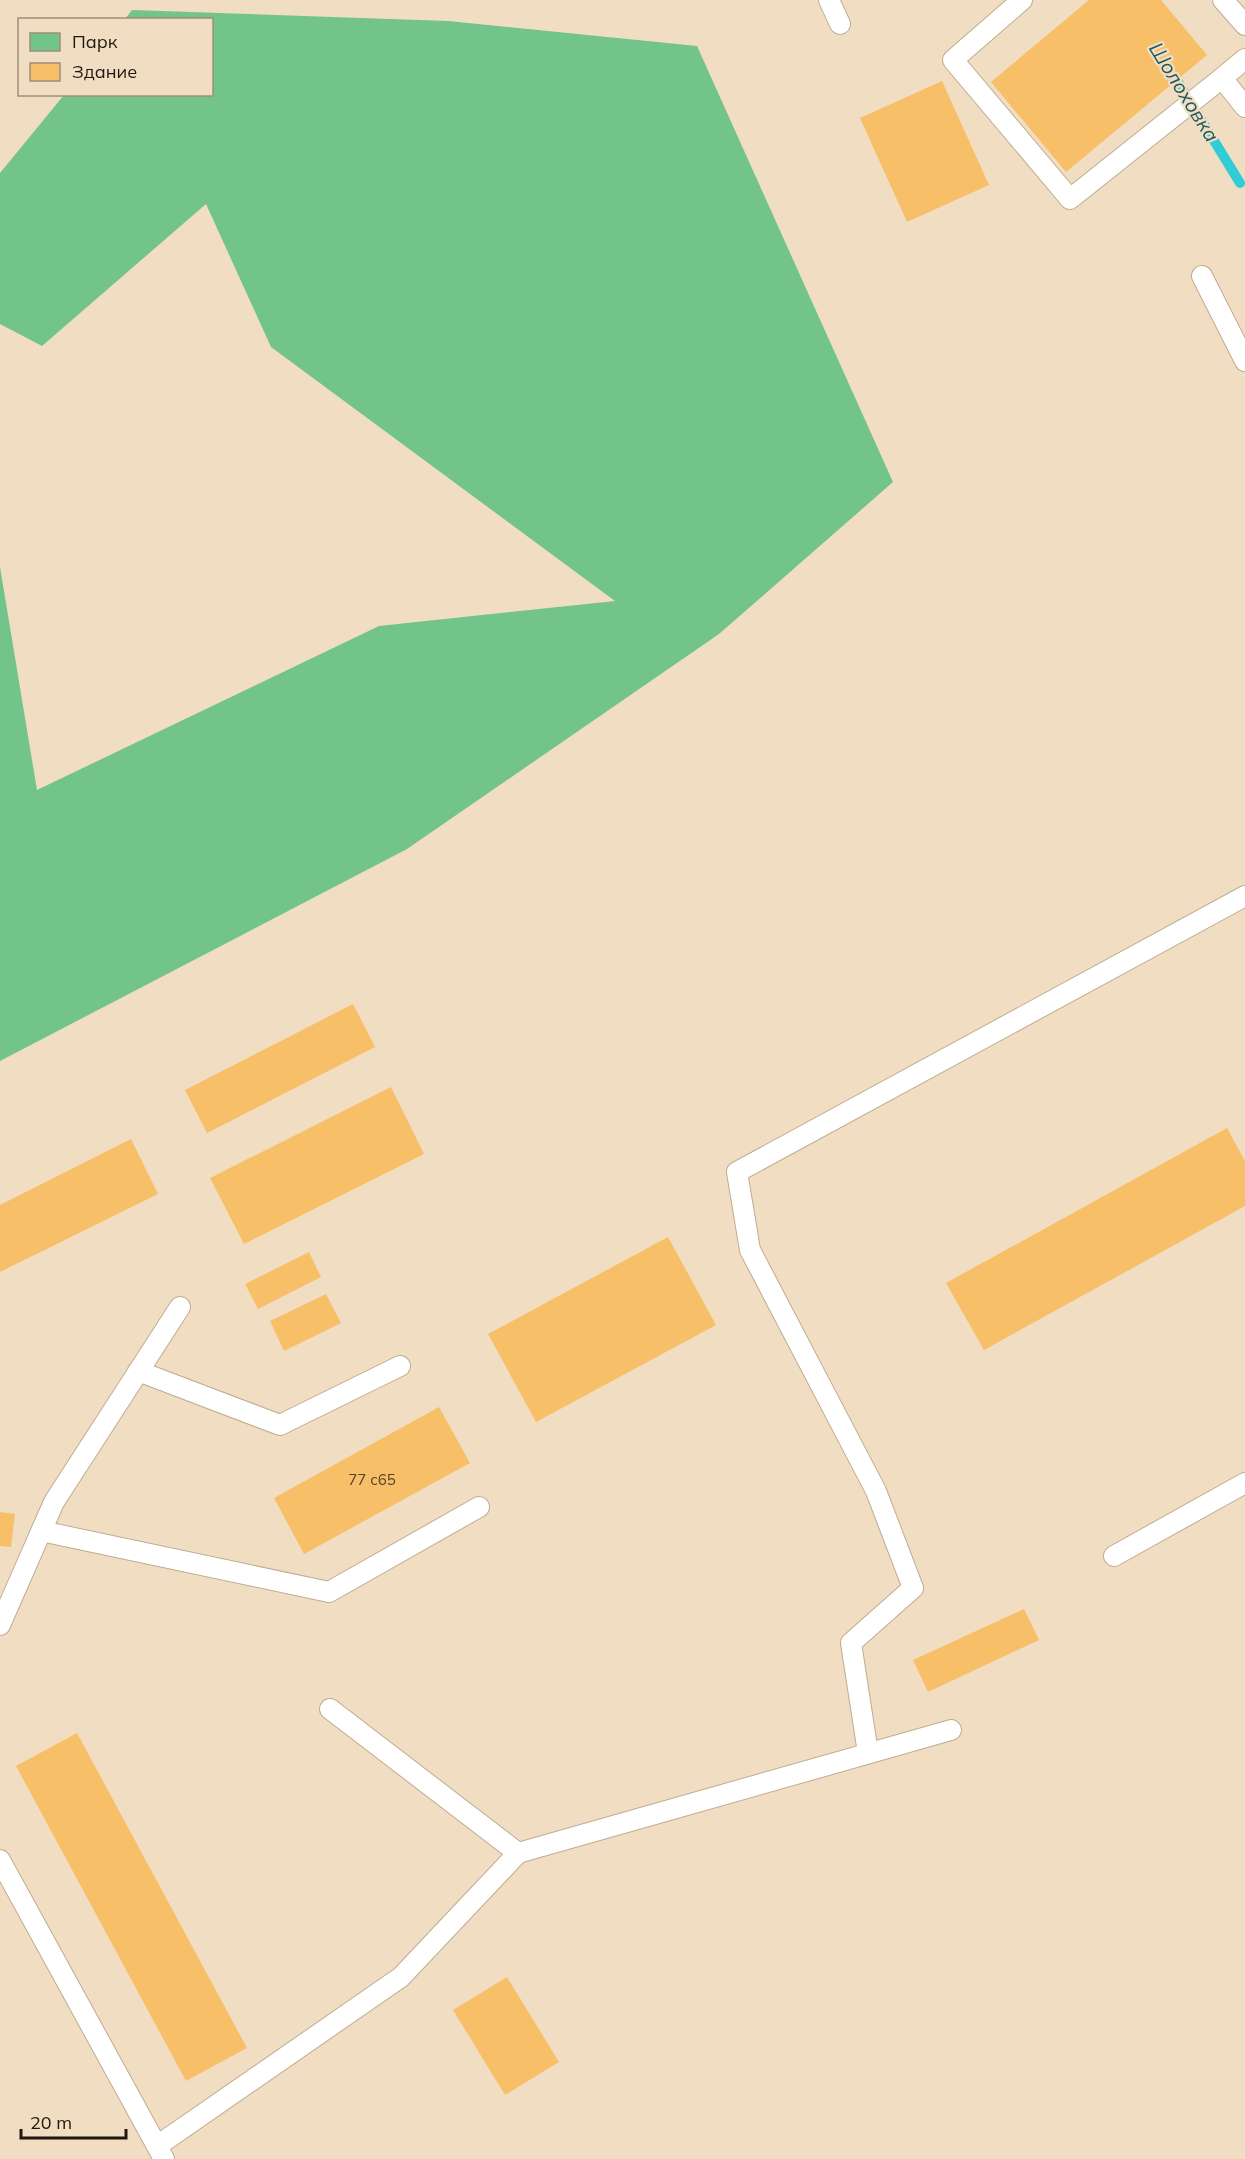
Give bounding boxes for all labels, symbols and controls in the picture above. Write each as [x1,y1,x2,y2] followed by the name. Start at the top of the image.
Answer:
[18,18,213,96] legend
[72,30,118,53] text: Парк
[1144,37,1225,146] water label: Шолоховка
[72,60,137,83] text: Здание
[348,1470,396,1489] house number: 77 с65
[21,2102,126,2140] scale bar
[30,2111,72,2134] text: 20 m

